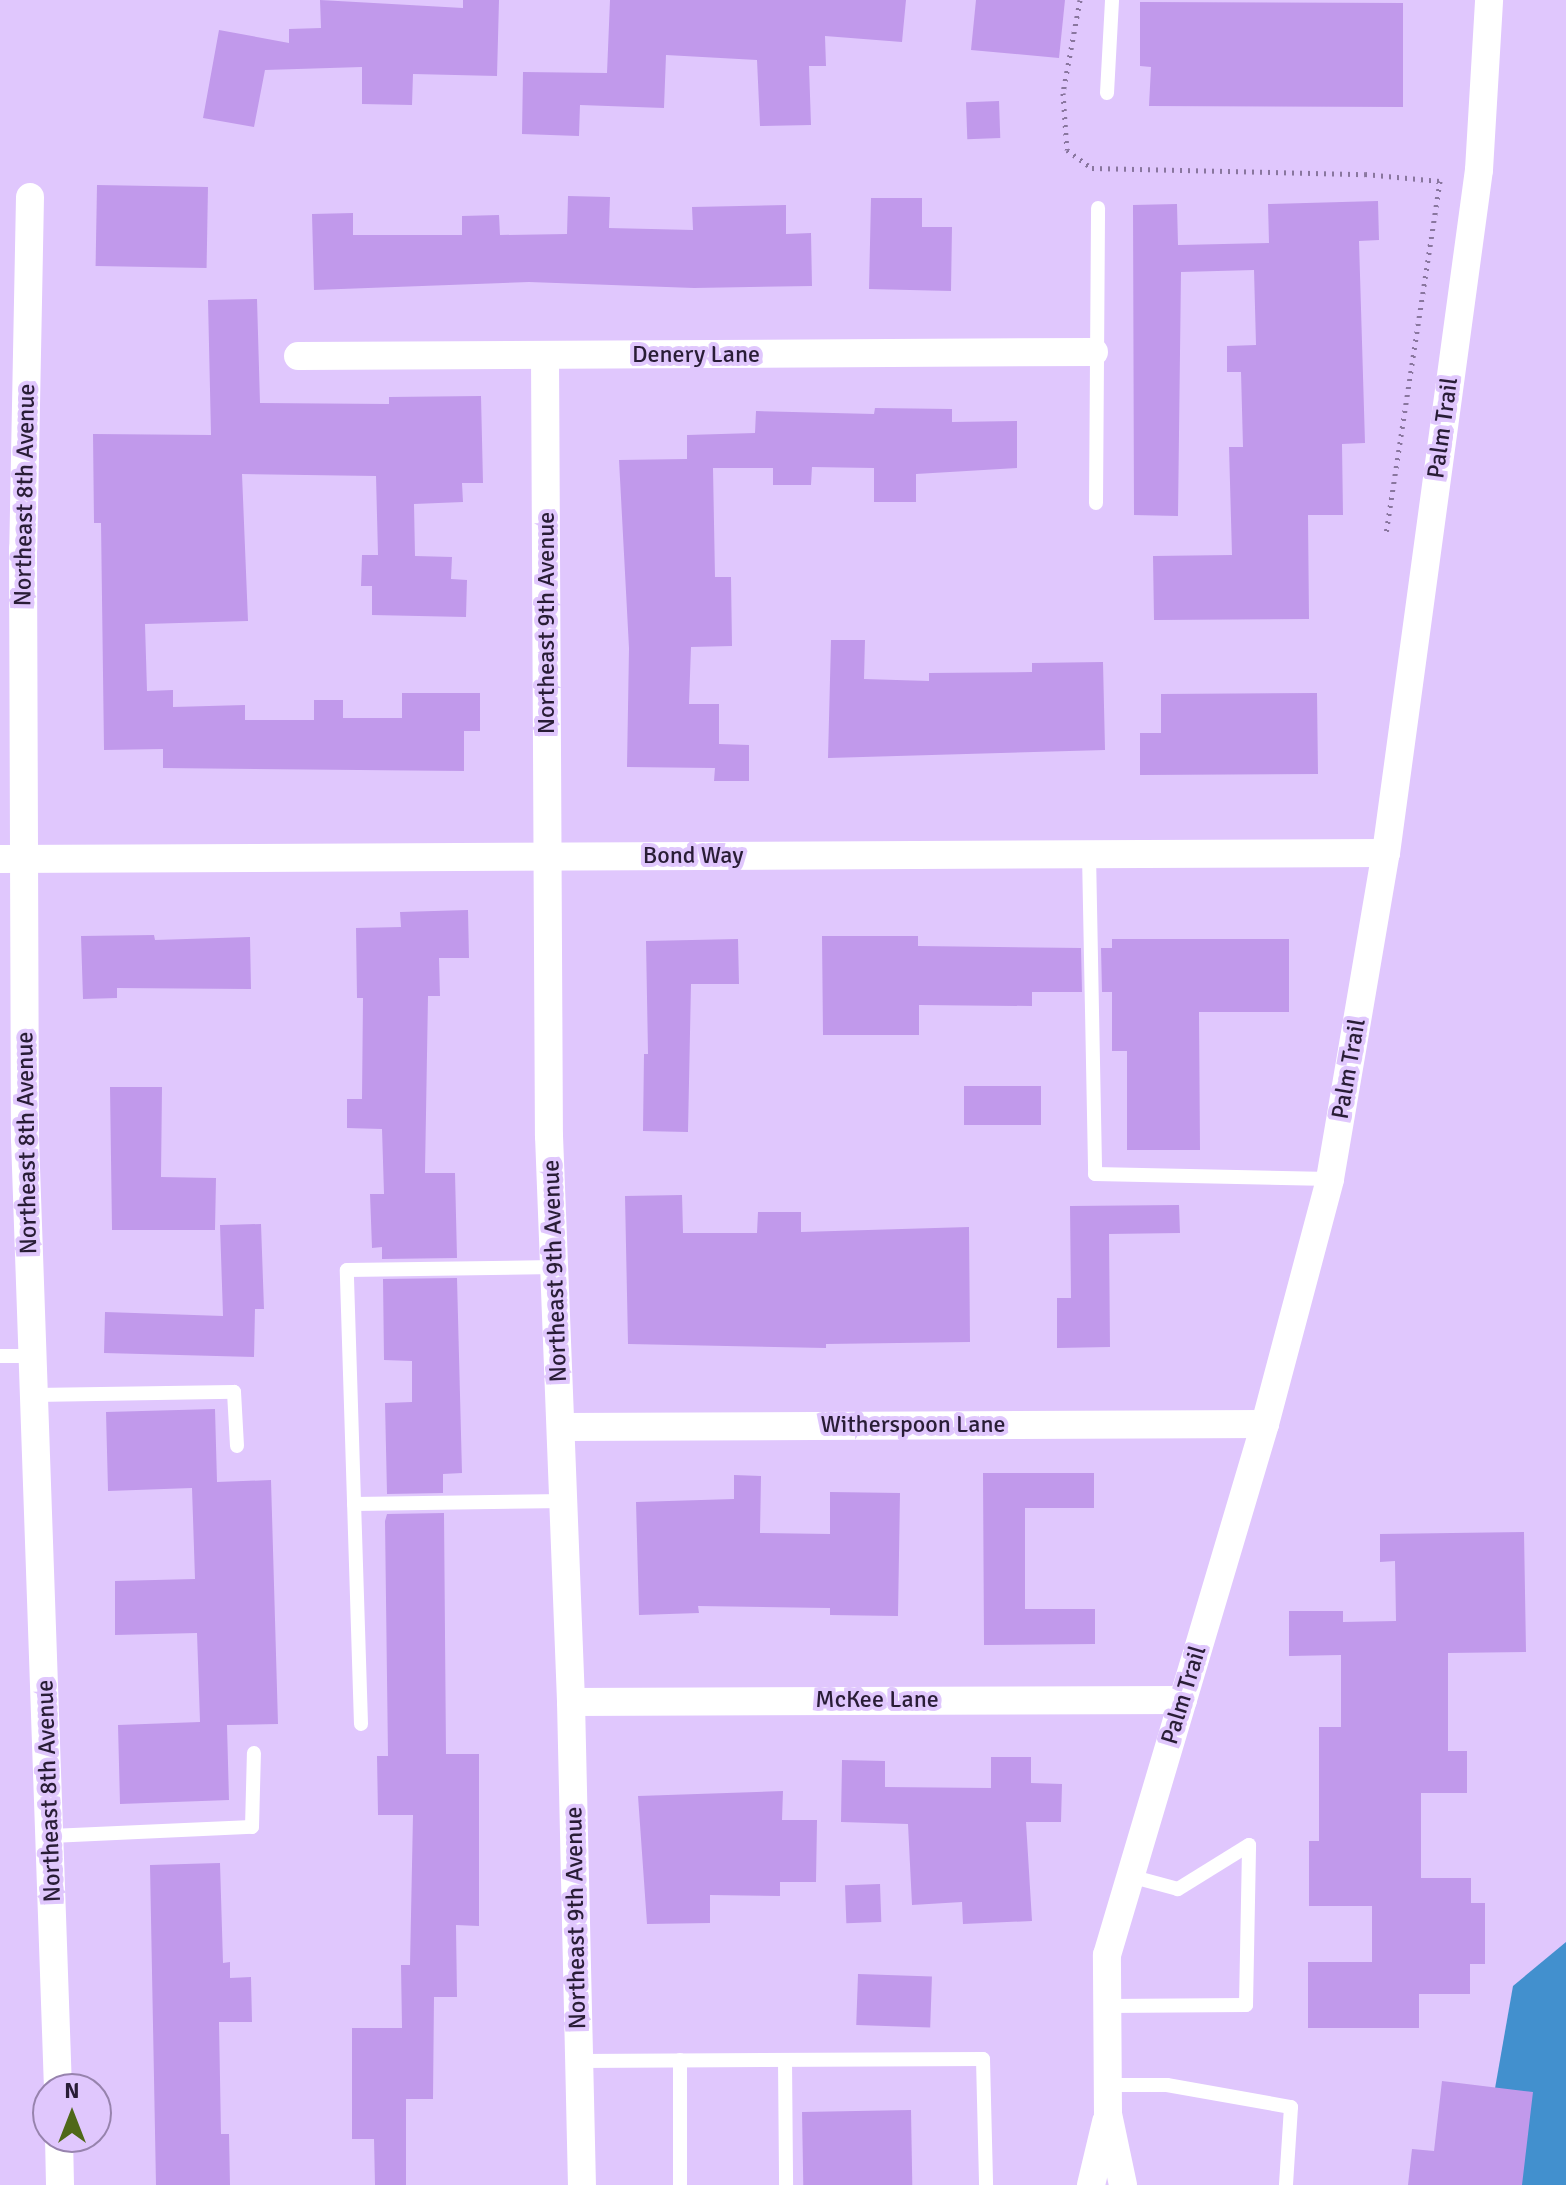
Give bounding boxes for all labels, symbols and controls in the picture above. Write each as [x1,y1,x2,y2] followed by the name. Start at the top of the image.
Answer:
[632,341,760,369] street label: Denery Lane
[1422,376,1464,480] street label: Palm Trail
[9,383,41,607] street label: Northeast 8th Avenue
[533,512,561,734] street label: Northeast 9th Avenue
[643,842,743,870] street label: Bond Way
[1326,1016,1372,1122] street label: Palm Trail
[11,1031,43,1255] street label: Northeast 8th Avenue
[537,1159,573,1383] street label: Northeast 9th Avenue
[820,1411,1006,1439] street label: Witherspoon Lane
[1155,1642,1213,1748] street label: Palm Trail
[31,1679,67,1903] street label: Northeast 8th Avenue
[815,1686,939,1714] street label: McKee Lane
[560,1806,592,2030] street label: Northeast 9th Avenue
[32,2073,112,2153] north arrow
[64,2077,80,2104] text: N

